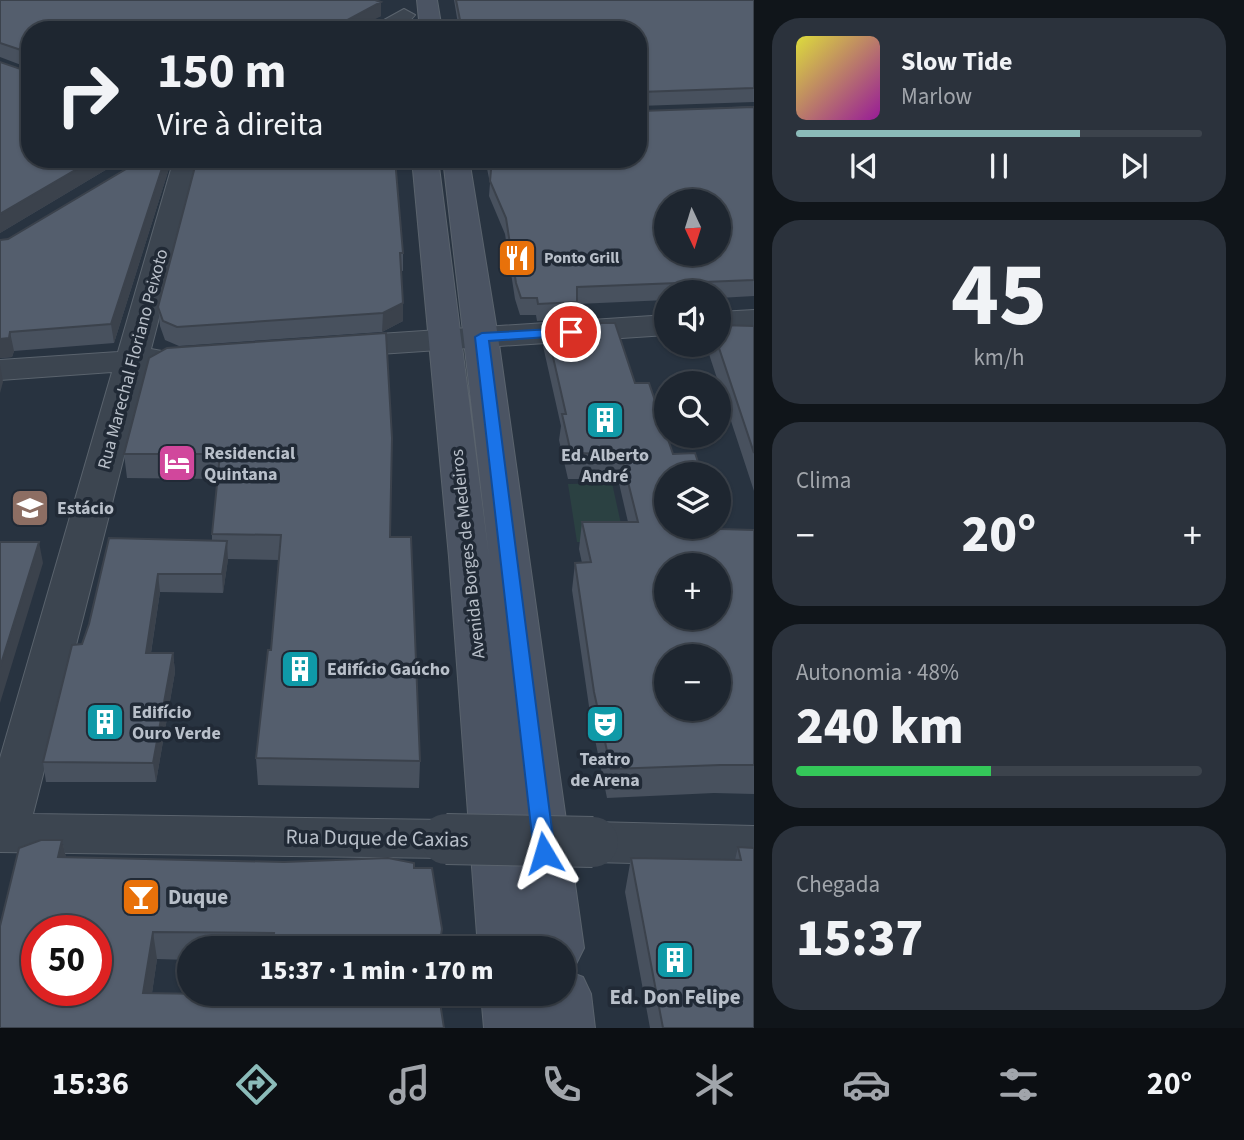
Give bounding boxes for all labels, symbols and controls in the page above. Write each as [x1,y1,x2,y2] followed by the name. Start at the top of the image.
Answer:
[157,37,286,107] text: 150 m
[901,43,1012,80] text: Slow Tide
[42,49,133,140] icon: right
[901,80,972,113] text: Marlow
[157,102,323,148] text: Vire à direita
[845,147,883,185] icon: previous
[980,147,1018,185] icon: pause
[1115,147,1153,185] icon: next
[654,189,732,266] north arrow
[654,189,731,721] map controls
[951,231,1047,360] text: 45
[496,237,538,279] restaurant icon: Ponto Grill
[92,246,174,472] street label: Rua Marechal Floriano Peixoto
[544,247,620,269] place label: Ponto Grill
[654,280,731,357] button: sound
[541,302,601,362] pin
[552,313,590,351] icon: arrive
[973,341,1025,374] text: km/h
[654,371,731,448] button: search
[584,399,626,441] building icon: Ed. Alberto André
[204,441,295,487] place label: Residencial Quintana
[156,442,198,484] hotel icon: Residencial Quintana
[561,443,649,489] place label: Ed. Alberto André
[445,448,491,660] street label: Avenida Borges de Medeiros
[654,462,731,539] button: layers
[796,464,851,497] text: Clima
[9,487,51,529] school or university icon: Estácio
[57,496,114,521] place label: Estácio
[962,498,1036,572] text: 20°
[796,509,815,563] text: −
[1183,509,1202,563] text: +
[654,553,731,630] button: +
[654,644,731,721] button: −
[279,648,321,690] building icon: Edifício Gaúcho
[796,656,959,689] text: Autonomia · 48%
[327,657,450,682] place label: Edifício Gaúcho
[796,690,964,764] text: 240 km
[132,700,221,746] place label: Edifício Ouro Verde
[84,701,126,743] building icon: Edifício Ouro Verde
[584,703,626,745] theatre icon: Teatro de Arena
[570,747,640,793] place label: Teatro de Arena
[507,816,581,890] position arrow
[285,821,469,855] street label: Rua Duque de Caxias
[796,868,880,901] text: Chegada
[120,876,162,918] bar icon: Duque
[168,882,228,912] place label: Duque
[796,902,923,976] text: 15:37
[21,915,112,1006] speed limit sign: 50
[654,939,696,981] building icon: Ed. Don Felipe
[260,952,493,989] text: 15:37 · 1 min · 170 m
[609,982,741,1012] place label: Ed. Don Felipe
[232,1060,281,1109] icon: directions
[385,1060,434,1109] icon: music
[537,1060,586,1109] icon: phone
[690,1060,739,1109] icon: climate
[842,1060,891,1109] icon: car
[994,1060,1043,1109] icon: filters
[52,1061,129,1107] text: 15:36
[1147,1061,1192,1107] text: 20°

